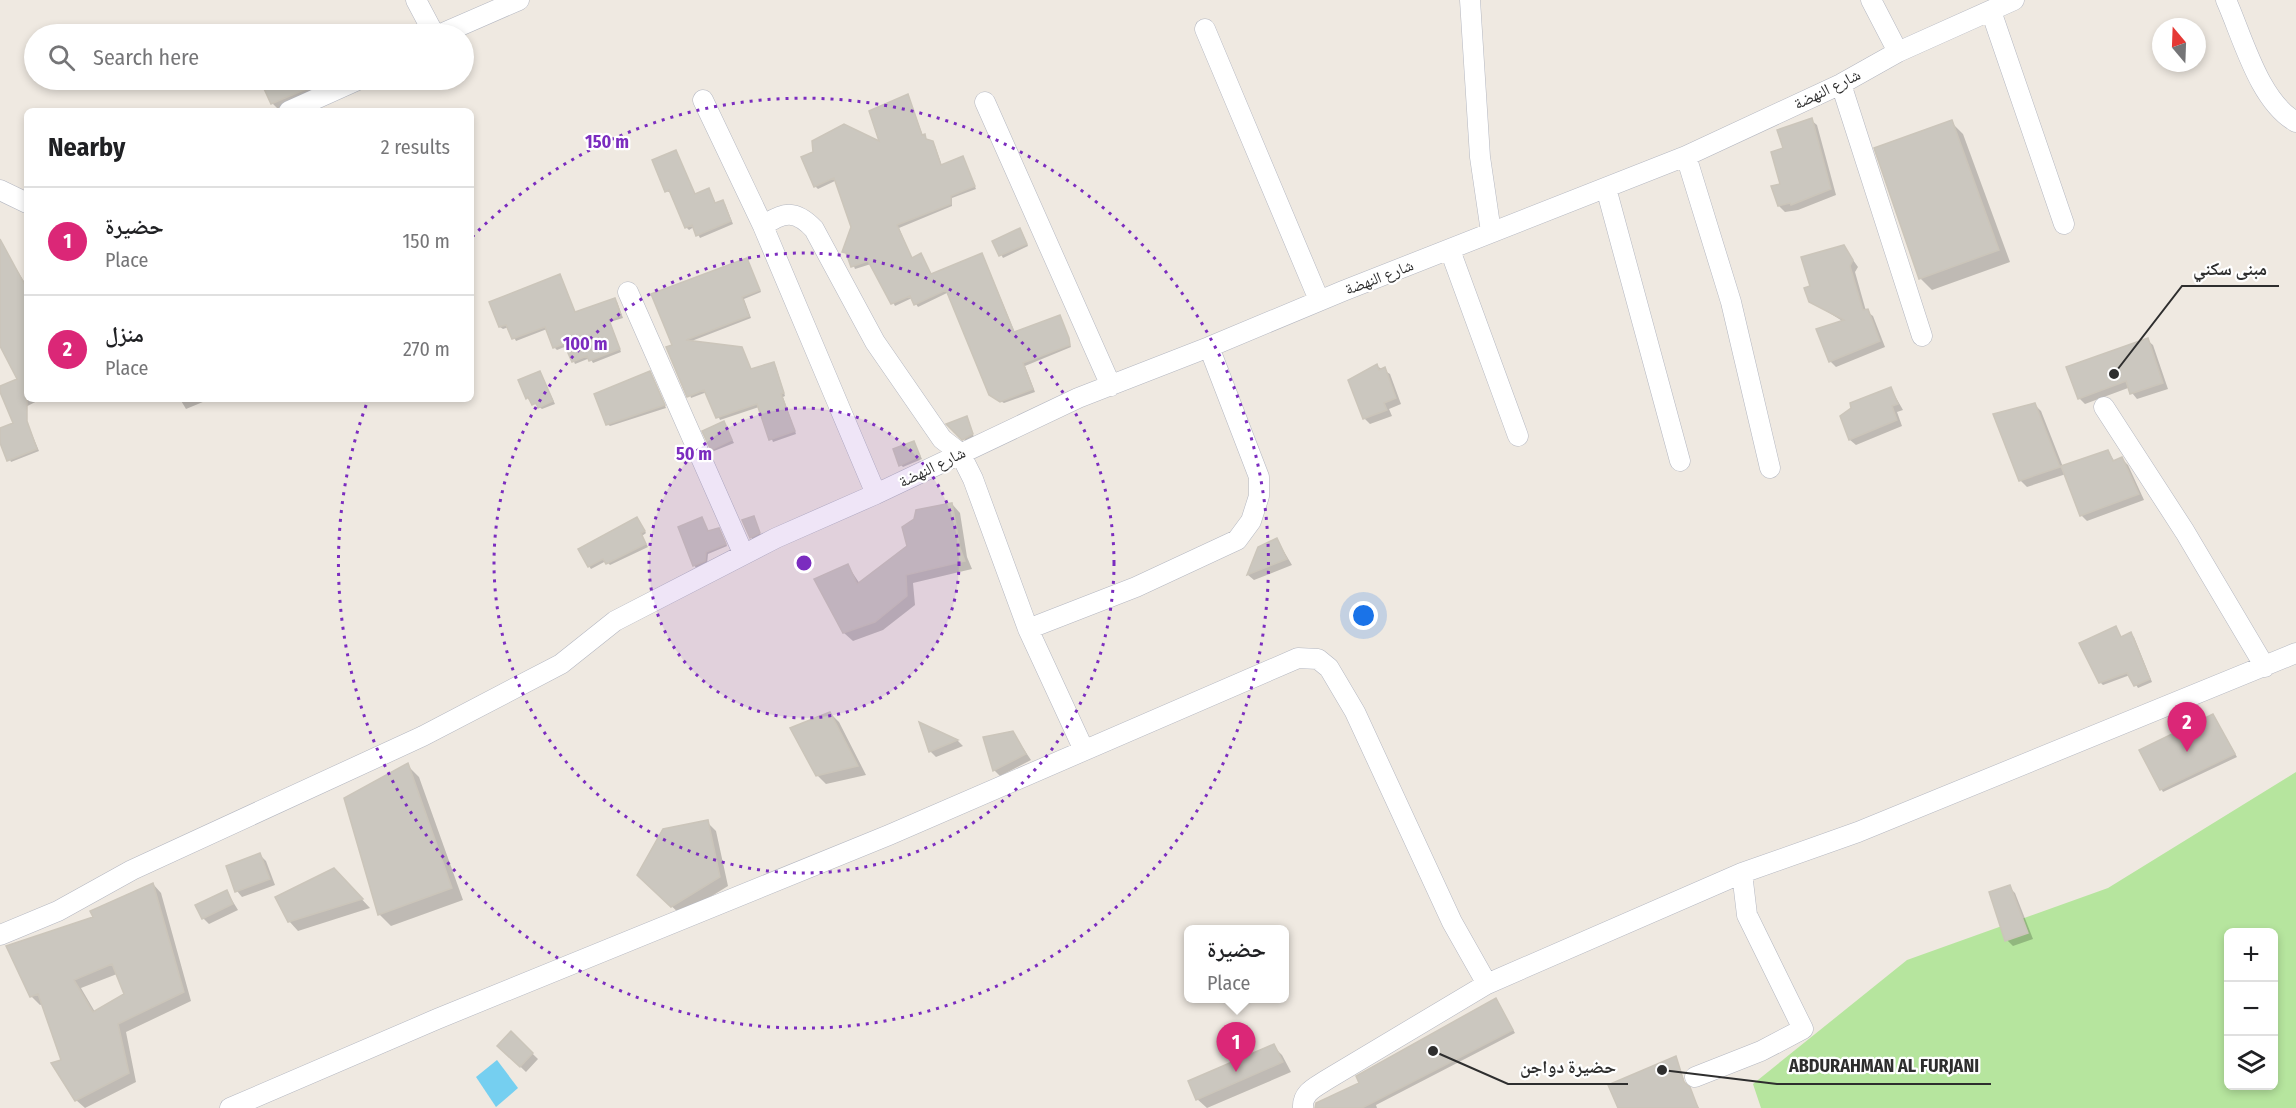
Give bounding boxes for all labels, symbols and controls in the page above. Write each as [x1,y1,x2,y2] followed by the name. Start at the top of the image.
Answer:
[2152,18,2206,72] north arrow
[24,24,474,90] search box
[45,41,78,74] icon: search
[93,44,199,71] text: Search here
[1791,65,1864,114] street label: شارع النهضة
[585,131,629,153] text: 150 m
[48,132,125,163] text: Nearby
[381,135,450,159] text: 2 results
[105,213,164,240] text: حضيرة
[63,229,72,253] text: 1
[403,229,450,253] text: 150 m
[105,248,148,272] text: Place
[2182,250,2279,286] callout: مبنى سكني
[1342,255,1416,300] street label: شارع النهضة
[2193,258,2267,283] text: مبنى سكني
[105,321,144,348] text: منزل
[563,333,607,355] text: 100 m
[63,337,72,361] text: 2
[403,337,450,361] text: 270 m
[105,356,148,380] text: Place
[676,443,712,465] text: 50 m
[896,443,969,492] street label: شارع النهضة
[794,553,814,573] centre of rings
[1349,601,1378,630] your location
[2168,702,2206,752] pin: 2
[1184,925,1289,1003] popup
[2224,928,2278,1090] map controls
[2224,928,2278,982] button: +
[1207,936,1266,963] text: حضيرة
[1207,971,1250,995] text: Place
[2224,982,2278,1036] button: −
[1216,1022,1256,1072] pin: 1
[2224,1036,2278,1090] button: layers
[1508,1048,1628,1084] callout: حضيرة دواجن
[1777,1048,1991,1084] callout: ABDURAHMAN AL FURJANI
[1788,1055,1979,1077] text: ABDURAHMAN AL FURJANI
[1520,1056,1616,1078] text: حضيرة دواجن

